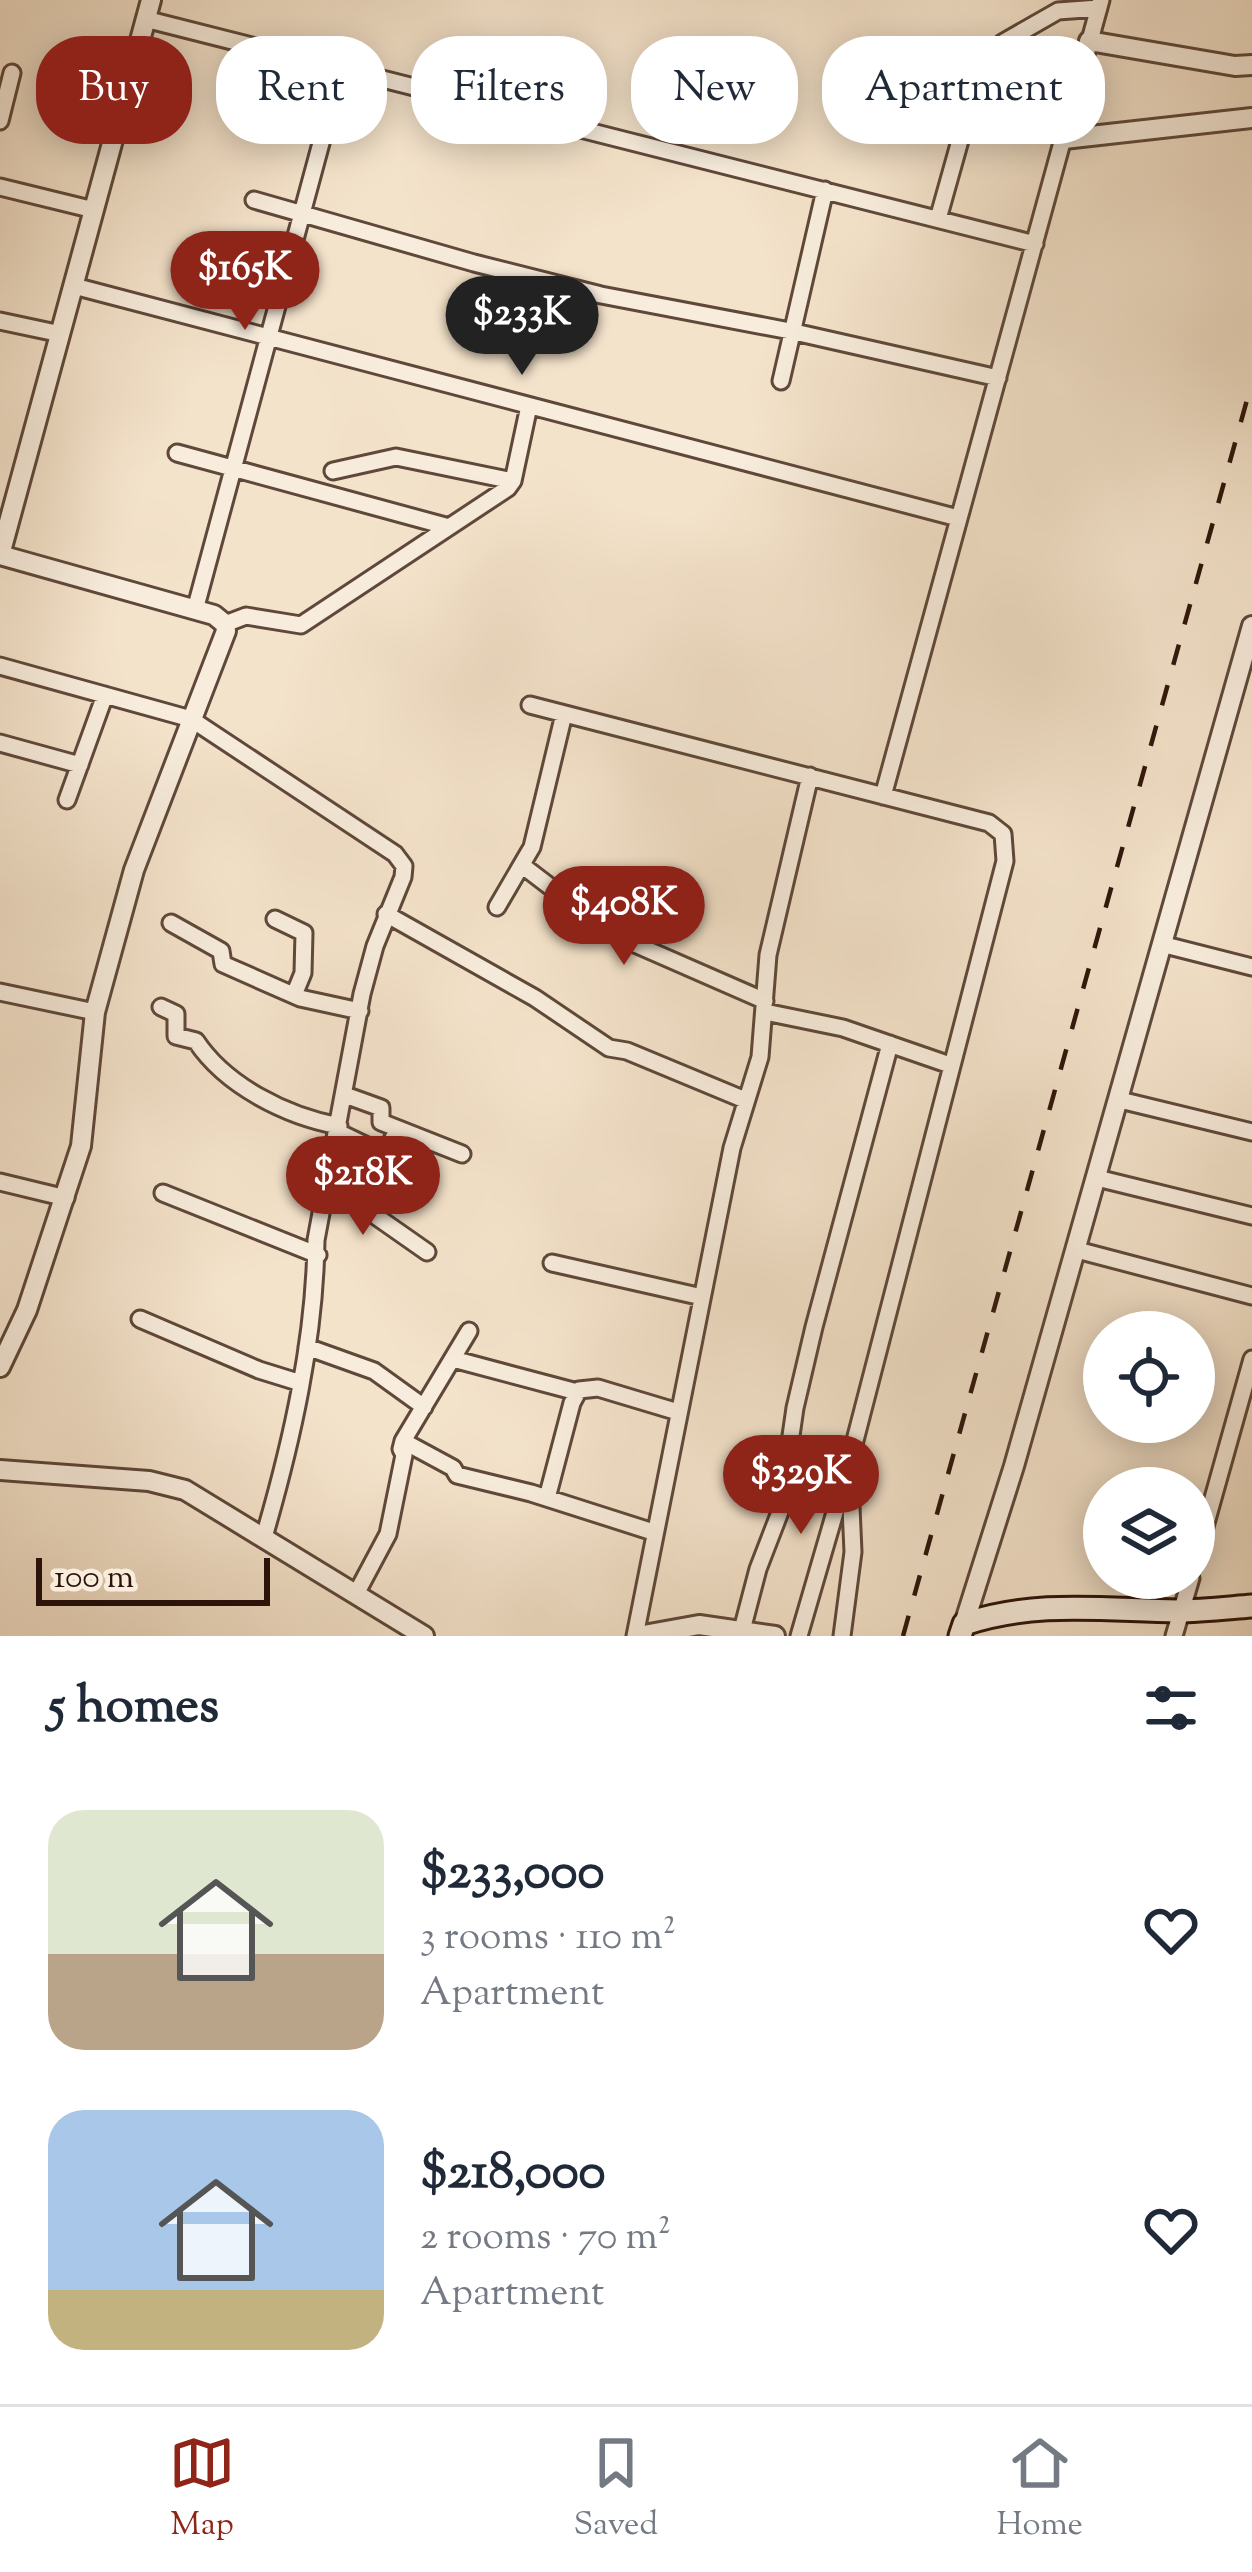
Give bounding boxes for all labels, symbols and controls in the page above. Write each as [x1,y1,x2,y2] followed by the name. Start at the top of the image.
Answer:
[36,36,192,144] chip: Buy
[216,36,387,144] chip: Rent
[411,36,607,144] chip: Filters
[631,36,798,144] chip: New
[822,36,1105,144] chip: Apartment
[161,231,329,333] pin: $165K
[197,242,293,298] text: $165K
[438,276,606,378] pin: $233K
[473,287,571,343] text: $233K
[540,866,708,968] pin: $408K
[570,877,678,933] text: $408K
[279,1136,447,1238] pin: $218K
[313,1147,413,1203] text: $218K
[1083,1311,1215,1599] map controls
[1083,1311,1215,1443] button: locate
[717,1435,885,1537] pin: $329K
[750,1446,852,1502] text: $329K
[1083,1467,1215,1599] button: layers
[36,1552,270,1605] scale bar
[54,1555,134,1603] text: 100 m
[48,1672,219,1745] text: 5 homes
[1138,1675,1204,1741] icon: filters
[420,1838,604,1911] text: $233,000
[144,1858,288,2002] icon: home
[1138,1897,1204,1963] icon: heart
[420,1911,676,1967] text: 3 rooms · 110 m²
[420,1967,604,2023] text: Apartment
[420,2138,606,2211] text: $218,000
[144,2158,288,2302] icon: home
[1138,2197,1204,2263] icon: heart
[420,2211,671,2267] text: 2 rooms · 70 m²
[420,2267,604,2323] text: Apartment
[169,2430,235,2550] tab: Map
[573,2430,658,2550] tab: Saved
[996,2430,1083,2550] tab: Home

